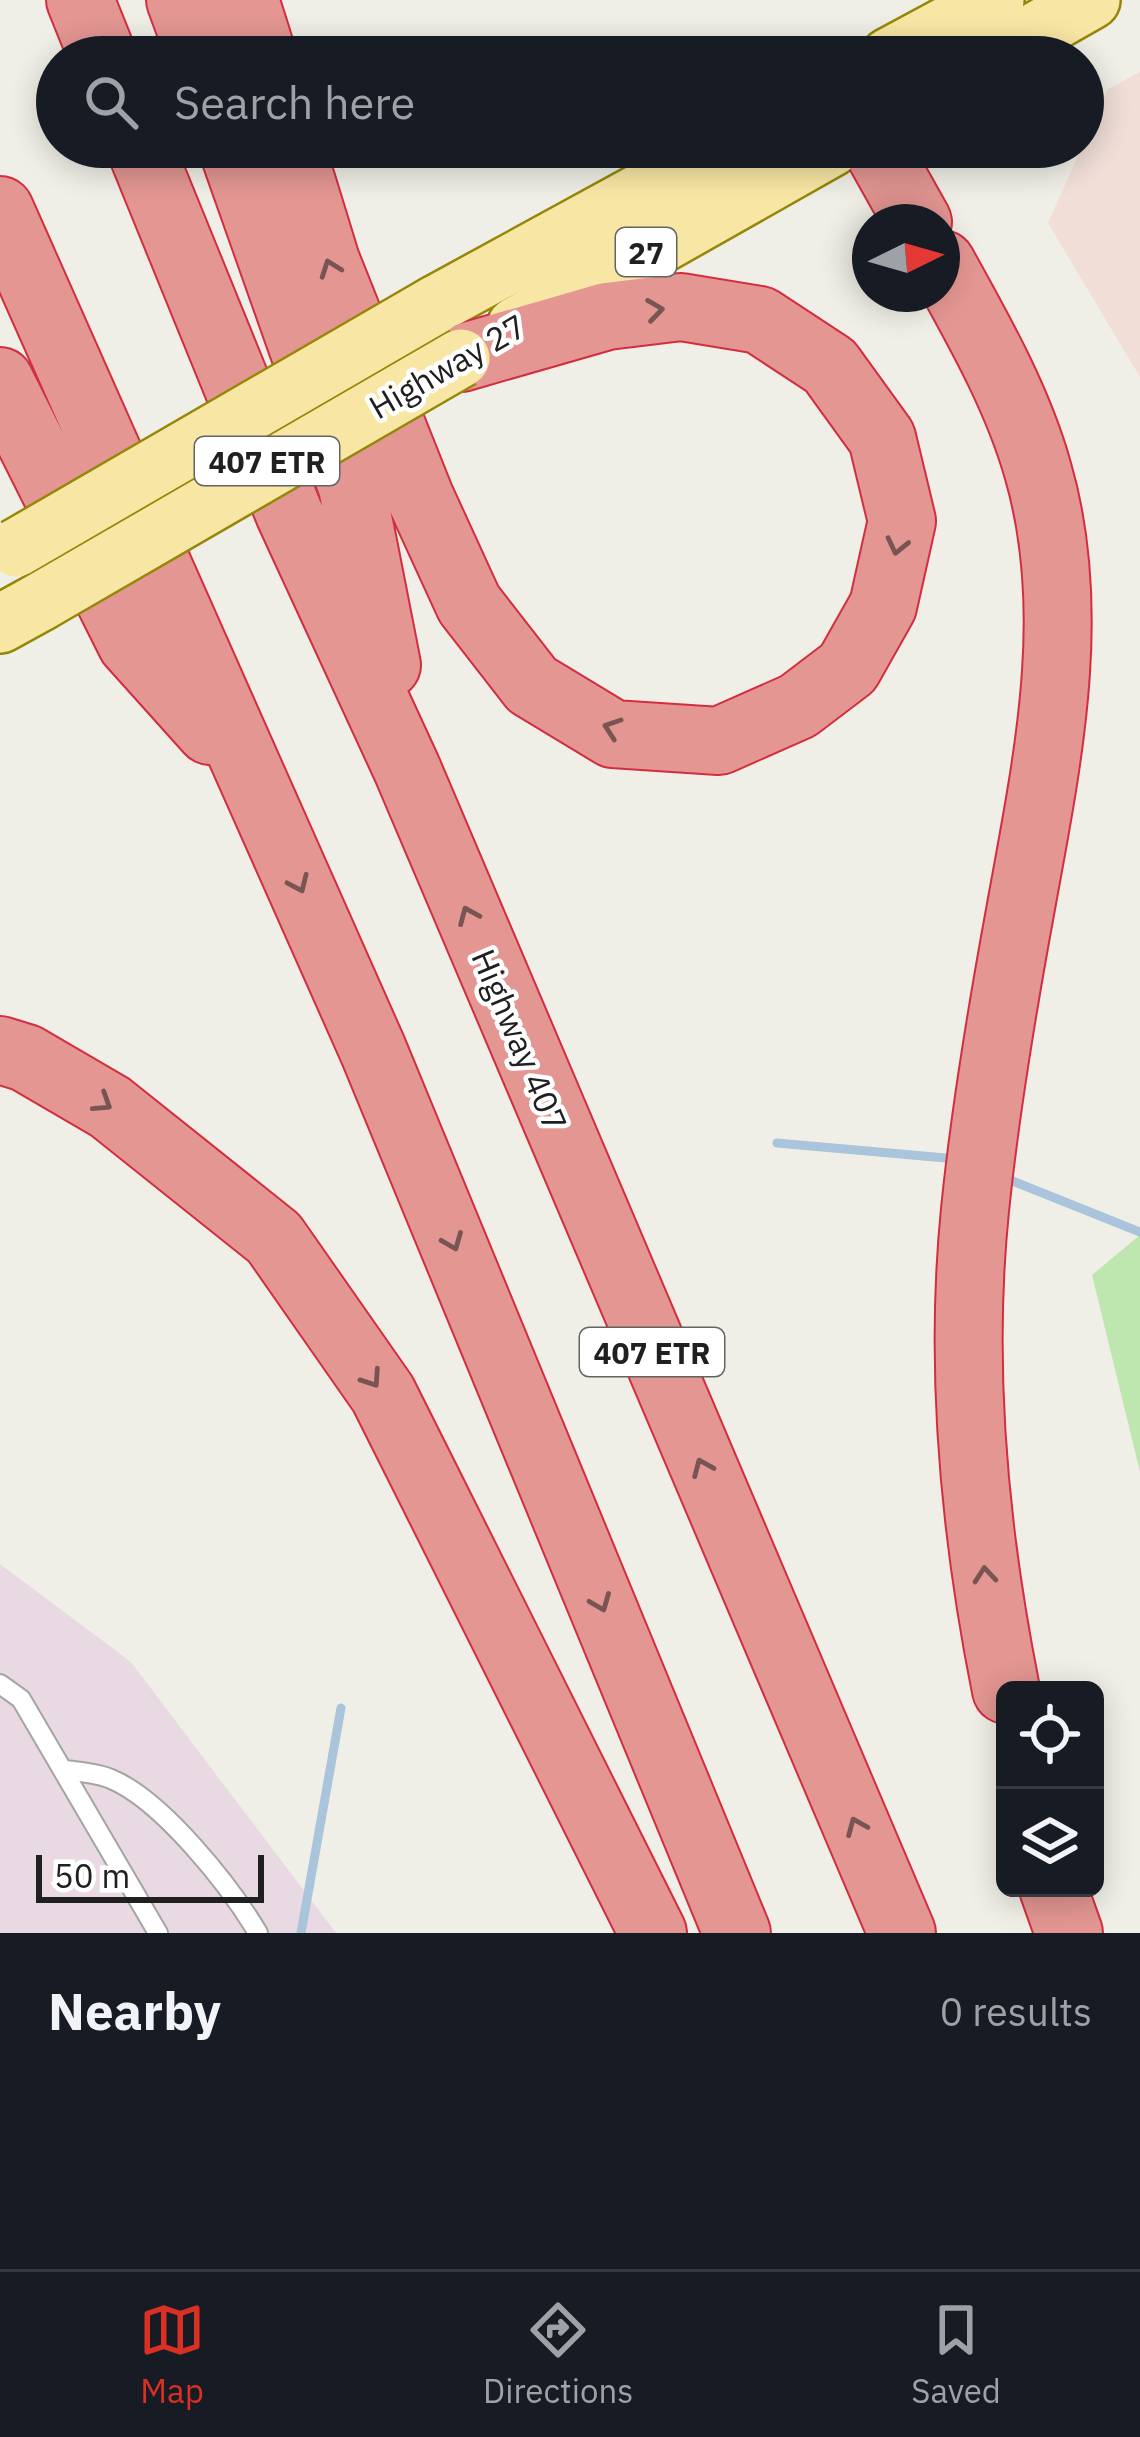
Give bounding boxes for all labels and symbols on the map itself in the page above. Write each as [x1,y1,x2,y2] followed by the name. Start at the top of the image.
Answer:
[852,204,960,312] north arrow
[616,228,676,276] road number: 27
[320,259,344,280] one-way arrow
[645,298,665,324] one-way arrow
[361,304,533,428] street label: Highway 27
[195,437,339,485] road number: 407 ETR
[885,536,910,556] one-way arrow
[603,718,624,742] one-way arrow
[284,871,308,893] one-way arrow
[458,905,482,926] one-way arrow
[462,942,578,1138] street label: Highway 407
[90,1089,112,1112] one-way arrow
[439,1230,463,1251] one-way arrow
[580,1328,724,1376] road number: 407 ETR
[358,1366,380,1388] one-way arrow
[692,1458,716,1480] one-way arrow
[973,1565,998,1584] one-way arrow
[587,1591,611,1612] one-way arrow
[846,1816,870,1837] one-way arrow
[36,1849,264,1902] scale bar

